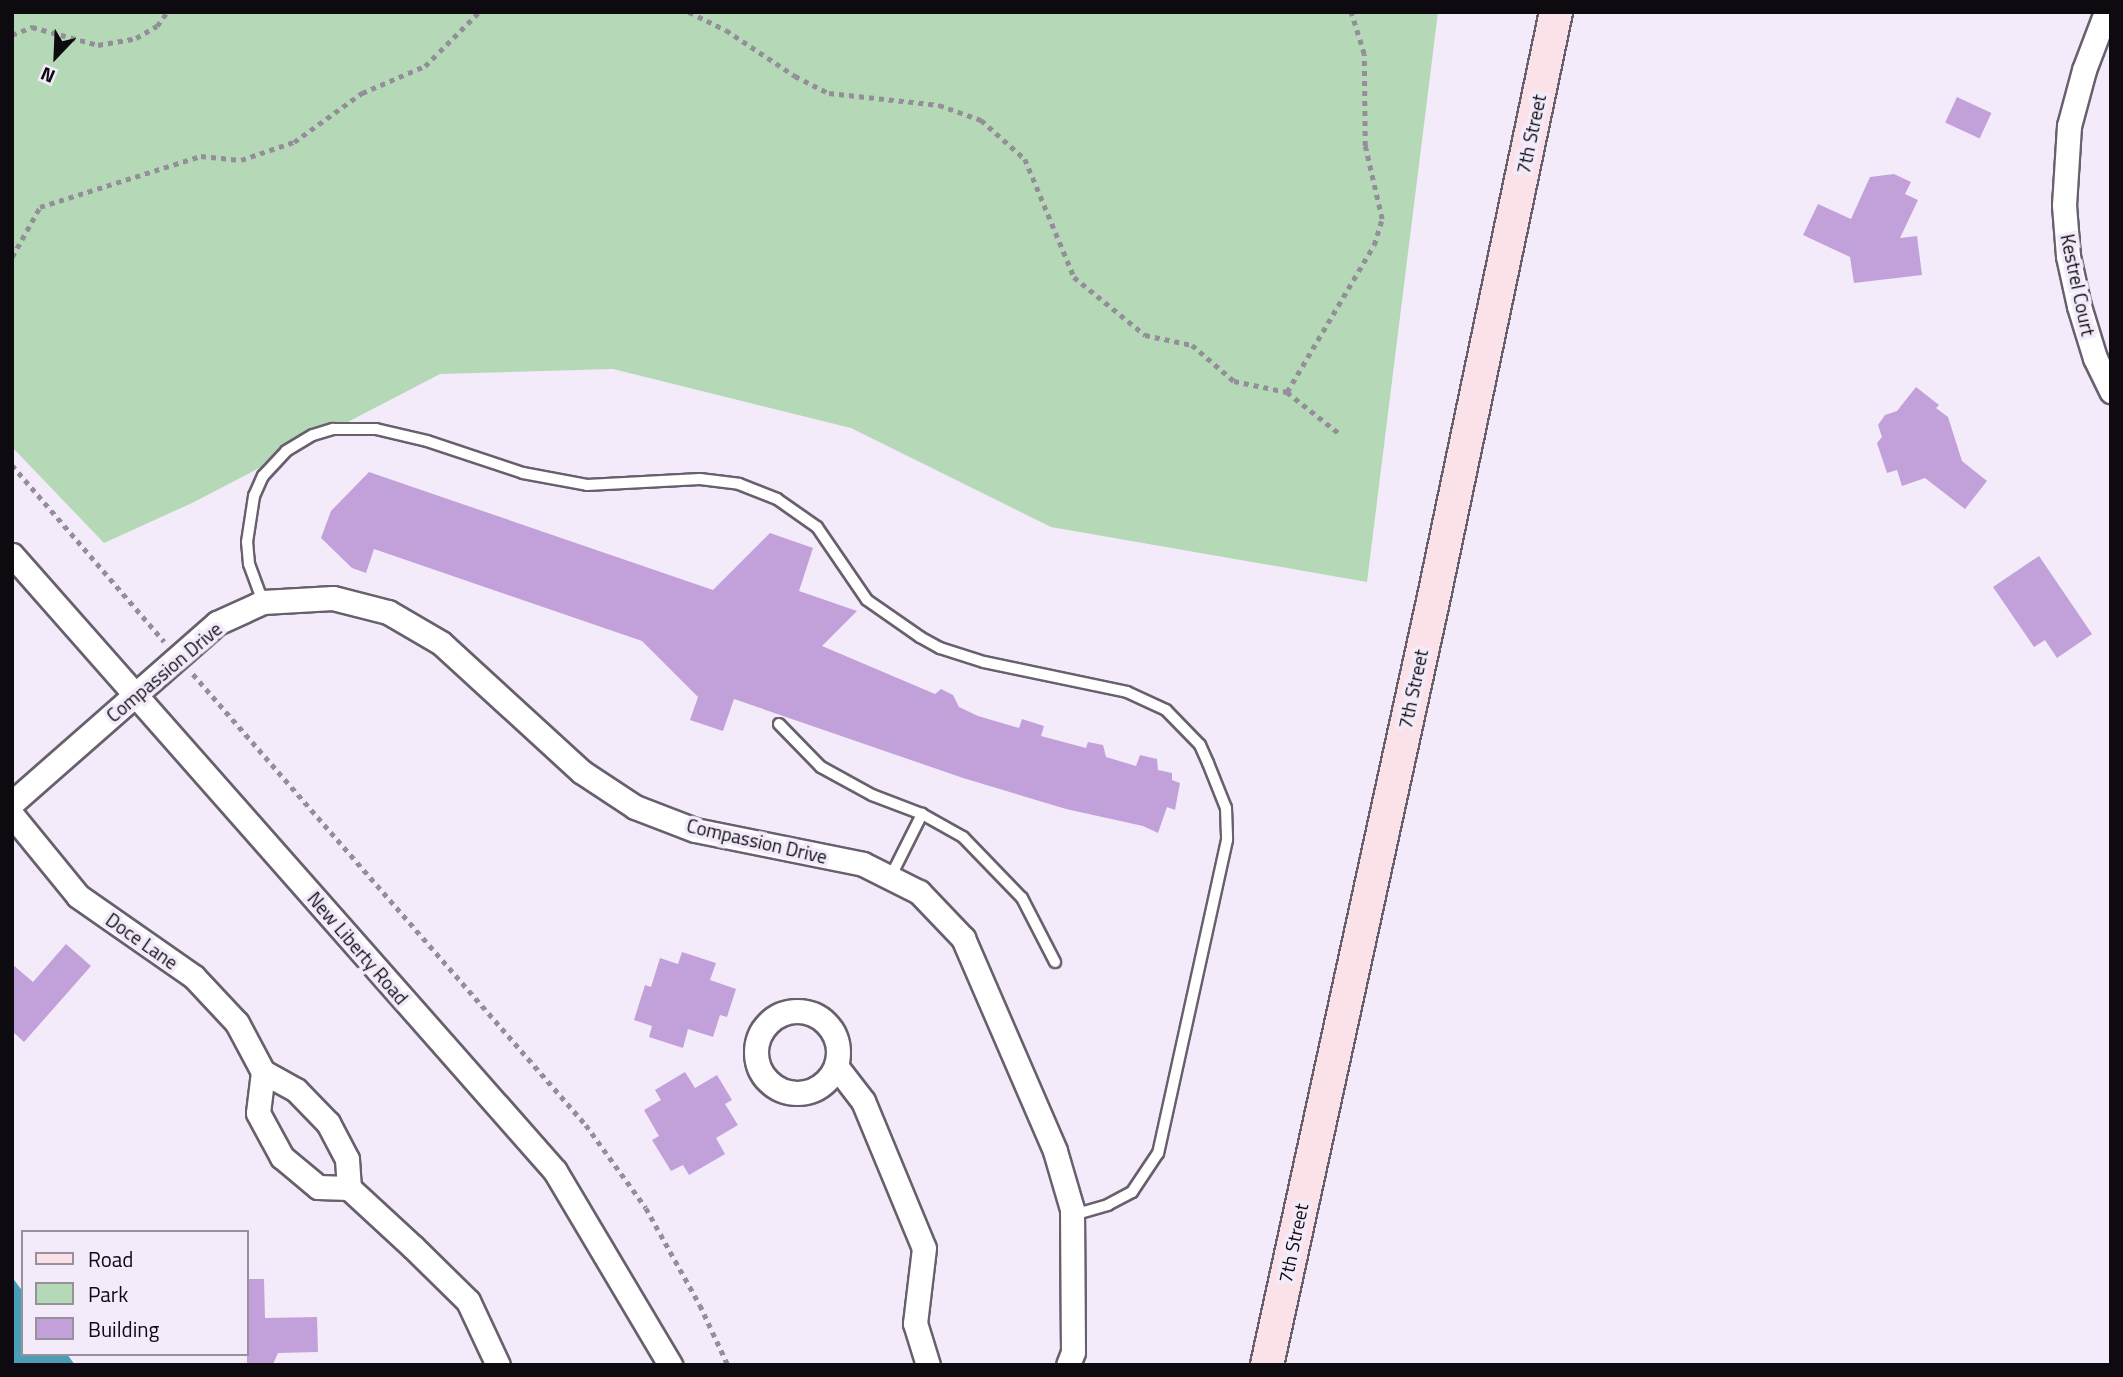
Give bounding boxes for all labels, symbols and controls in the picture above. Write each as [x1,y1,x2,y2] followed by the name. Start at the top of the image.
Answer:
[21,21,91,91] north arrow
[36,60,59,92] text: N
[1511,92,1551,176] street label: 7th Street
[2056,232,2100,338] street label: Kestrel Court
[102,617,226,727] street label: Compassion Drive
[1393,647,1433,731] street label: 7th Street
[685,814,829,868] street label: Compassion Drive
[303,887,413,1009] street label: New Liberty Road
[102,908,182,974] street label: Doce Lane
[1273,1201,1313,1285] street label: 7th Street
[21,1230,248,1356] legend
[88,1243,133,1275] text: Road
[88,1278,128,1310] text: Park
[88,1313,159,1345] text: Building

